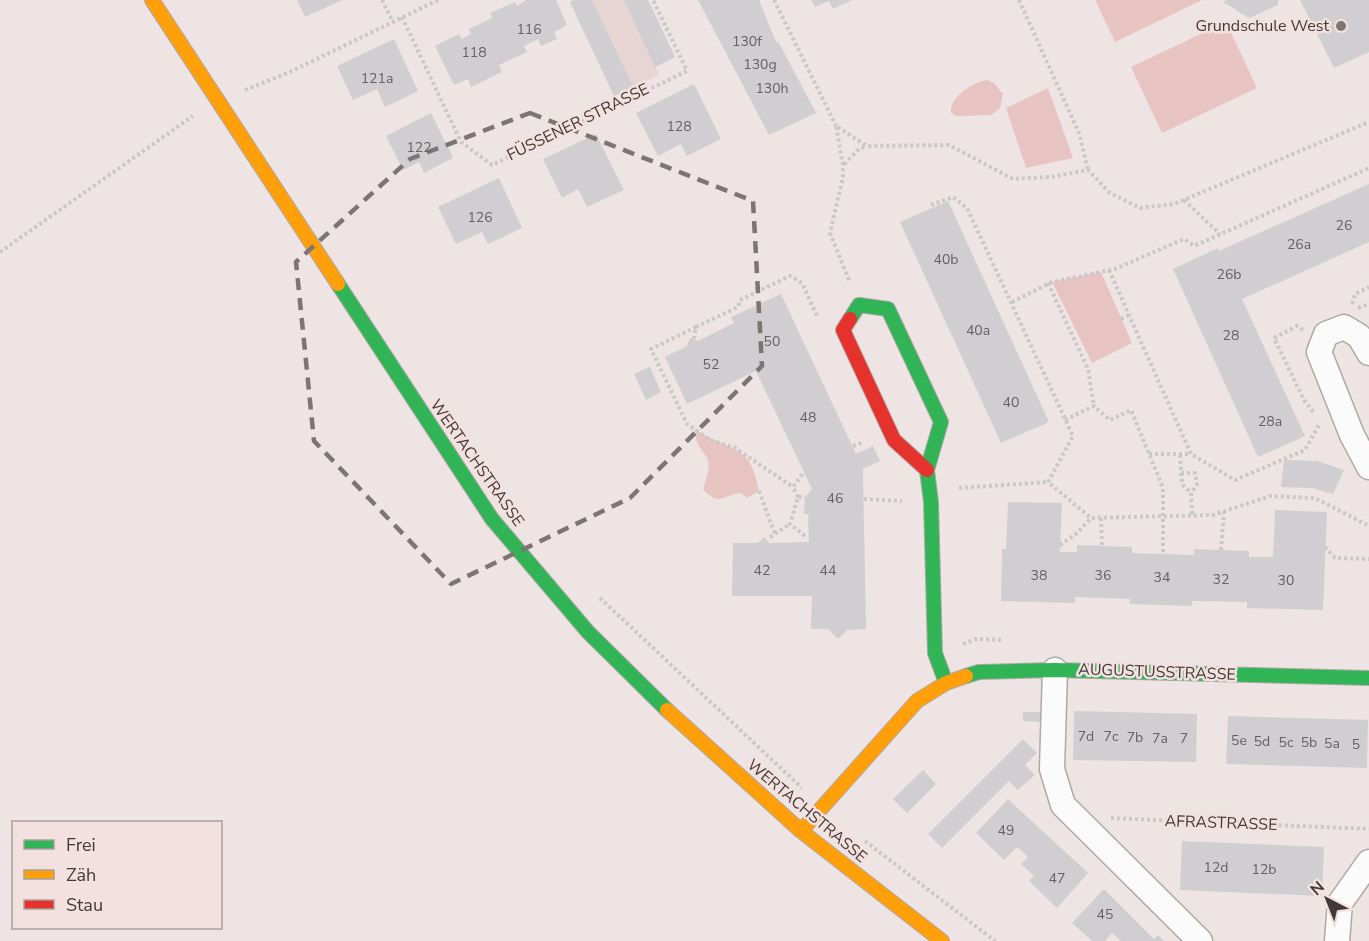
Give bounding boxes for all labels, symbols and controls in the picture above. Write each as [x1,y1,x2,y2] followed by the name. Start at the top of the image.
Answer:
[1195,15,1329,37] place label: Grundschule West
[1334,19,1348,33] marker: Grundschule West
[516,20,542,39] house number: 116
[732,32,762,51] house number: 130f
[461,43,487,62] house number: 118
[743,55,777,74] house number: 130g
[361,69,393,88] house number: 121a
[503,78,653,166] street label: FÜSSENER STRASSE
[755,79,789,98] house number: 130h
[666,117,692,136] house number: 128
[406,138,432,157] house number: 122
[467,208,493,227] house number: 126
[1336,216,1352,235] house number: 26
[1287,235,1311,254] house number: 26a
[934,250,958,269] house number: 40b
[1217,265,1241,284] house number: 26b
[966,321,990,340] house number: 40a
[1223,326,1239,345] house number: 28
[764,332,780,351] house number: 50
[703,355,719,374] house number: 52
[1003,393,1019,412] house number: 40
[425,395,529,531] street label: WERTACHSTRASSE
[800,408,816,427] house number: 48
[1258,412,1282,431] house number: 28a
[827,489,843,508] house number: 46
[754,561,770,580] house number: 42
[820,561,836,580] house number: 44
[1031,566,1047,585] house number: 38
[1095,566,1111,585] house number: 36
[1154,568,1170,587] house number: 34
[1213,570,1229,589] house number: 32
[1278,571,1294,590] house number: 30
[1078,658,1236,686] street label: AUGUSTUSSTRASSE
[1078,727,1094,746] house number: 7d
[1104,727,1119,746] house number: 7c
[1127,728,1143,747] house number: 7b
[1152,729,1168,748] house number: 7a
[1180,729,1188,748] house number: 7
[1231,731,1247,750] house number: 5e
[1254,732,1270,751] house number: 5d
[1279,733,1294,752] house number: 5c
[1301,733,1317,752] house number: 5b
[1324,734,1340,753] house number: 5a
[1352,735,1360,754] house number: 5
[742,754,872,868] street label: WERTACHSTRASSE
[1164,810,1278,836] street label: AFRASTRASSE
[12,821,222,929] legend
[998,821,1014,840] house number: 49
[66,833,96,857] text: Frei
[1204,858,1228,877] house number: 12d
[1252,860,1276,879] house number: 12b
[66,863,96,887] text: Zäh
[1049,869,1065,888] house number: 47
[1297,869,1357,929] north arrow
[1306,876,1329,901] text: N
[66,893,103,917] text: Stau
[1097,905,1113,924] house number: 45

